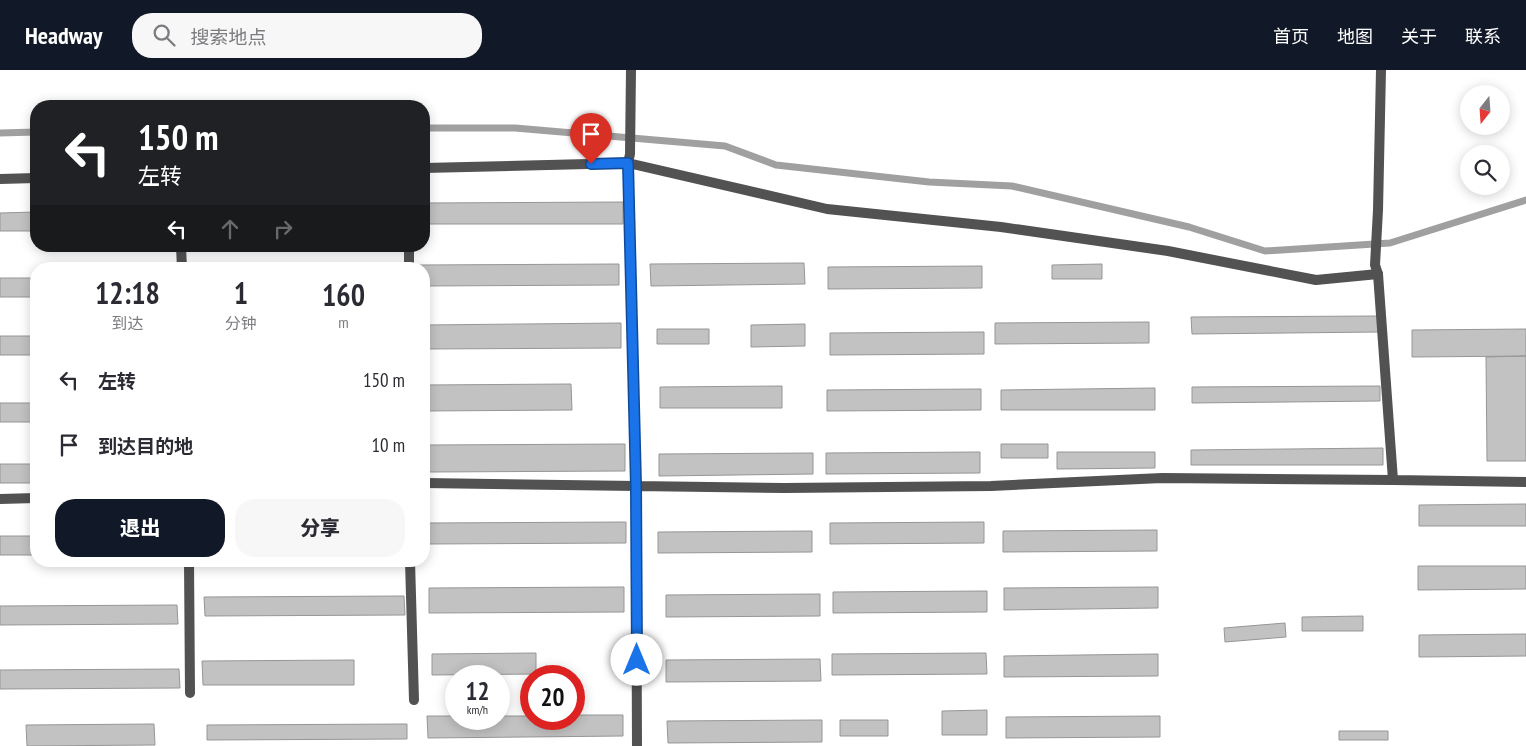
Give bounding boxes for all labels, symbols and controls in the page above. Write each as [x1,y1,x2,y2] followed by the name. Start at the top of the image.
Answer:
[132,13,482,58] search box
[25,20,102,51] text: Headway
[150,21,178,49] icon: search
[190,25,267,49] text: 搜索地点
[1273,25,1309,48] text: 首页
[1337,25,1373,48] text: 地图
[1401,25,1437,48] text: 关于
[1465,25,1501,48] text: 联系
[1460,85,1510,135] north arrow
[1460,85,1510,195] map controls
[570,113,612,164] pin
[138,114,219,160] text: 150 m
[55,120,120,185] icon: left
[577,120,605,148] icon: arrive
[1460,145,1510,195] button: search
[138,162,182,190] text: 左转
[163,215,191,243] icon: left
[216,215,244,243] icon: ahead
[269,215,297,243] icon: right
[95,273,160,312] text: 12:18
[234,273,248,312] text: 1
[322,275,365,314] text: 160
[338,312,349,332] text: m
[111,313,143,333] text: 到达
[225,313,257,333] text: 分钟
[55,366,83,394] icon: left
[363,368,405,392] text: 150 m
[98,369,136,393] text: 左转
[55,431,83,459] icon: arrive
[372,433,405,457] text: 10 m
[98,434,193,458] text: 到达目的地
[55,499,225,557] button: 退出
[235,499,405,557] button: 分享
[610,633,662,685] position arrow
[520,665,585,730] speed limit sign: 20
[466,675,489,707] text: 12
[467,702,488,717] text: km/h

